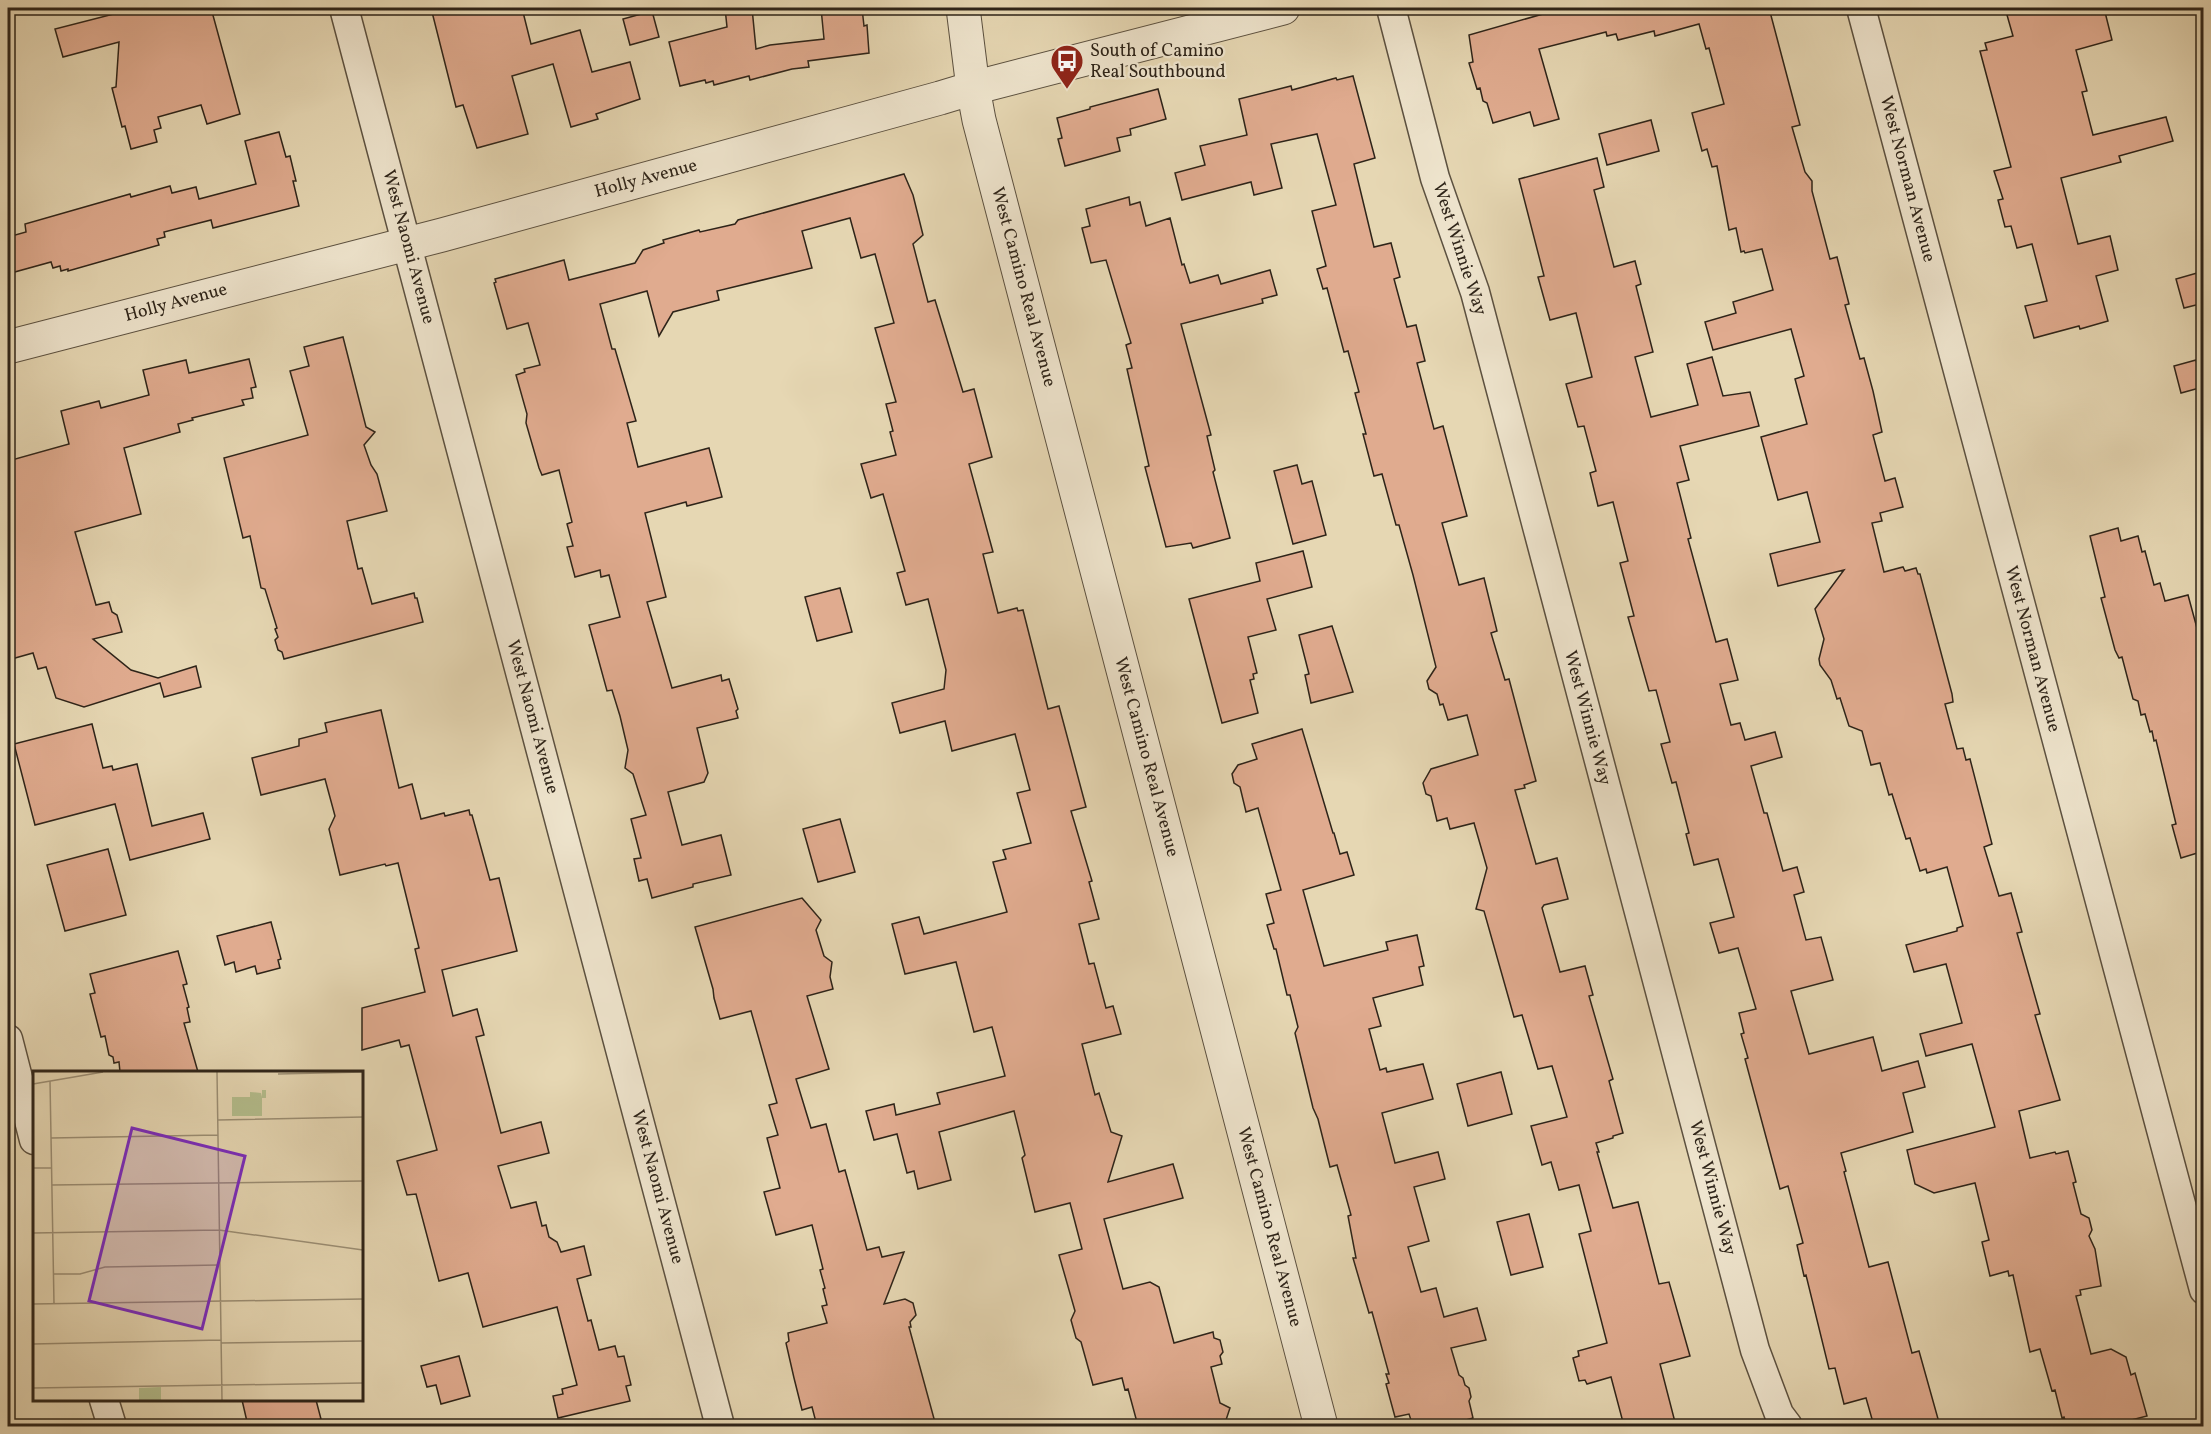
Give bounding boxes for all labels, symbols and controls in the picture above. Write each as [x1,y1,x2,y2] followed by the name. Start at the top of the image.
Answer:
[1090,39,1226,85] place label: South of Camino Real Southbound
[1049,43,1085,90] bus stop icon: South of Camino Real Southbound
[1873,93,1941,265] street label: West Norman Avenue
[592,153,700,205] street label: Holly Avenue
[375,167,441,327] street label: West Naomi Avenue
[1426,179,1492,319] street label: West Winnie Way
[984,184,1062,390] street label: West Camino Real Avenue
[122,277,230,329] street label: Holly Avenue
[1998,563,2066,735] street label: West Norman Avenue
[499,637,565,797] street label: West Naomi Avenue
[1557,648,1617,788] street label: West Winnie Way
[1107,654,1185,860] street label: West Camino Real Avenue
[33,1071,363,1401] inset map
[624,1107,690,1267] street label: West Naomi Avenue
[1682,1118,1742,1258] street label: West Winnie Way
[1230,1124,1308,1330] street label: West Camino Real Avenue

